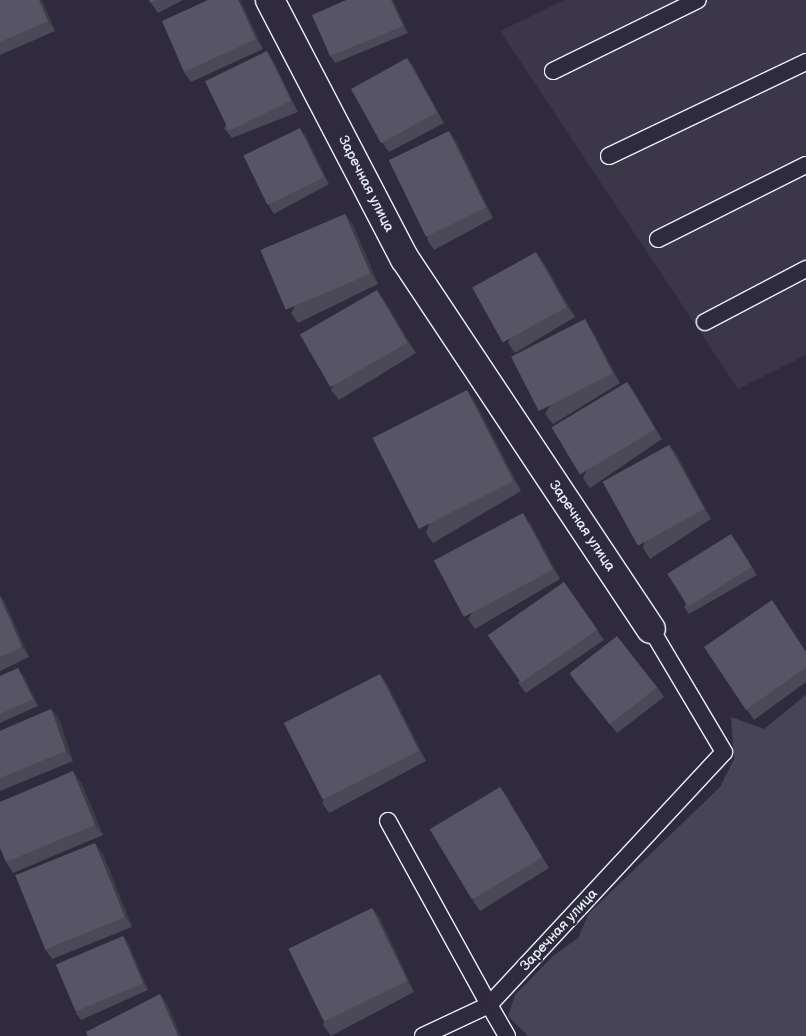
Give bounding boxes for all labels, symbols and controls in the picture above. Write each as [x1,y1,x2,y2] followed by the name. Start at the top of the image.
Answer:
[334,133,398,235] street label: Заречная улица
[545,477,619,575] street label: Заречная улица
[517,886,601,974] street label: Заречная улица

